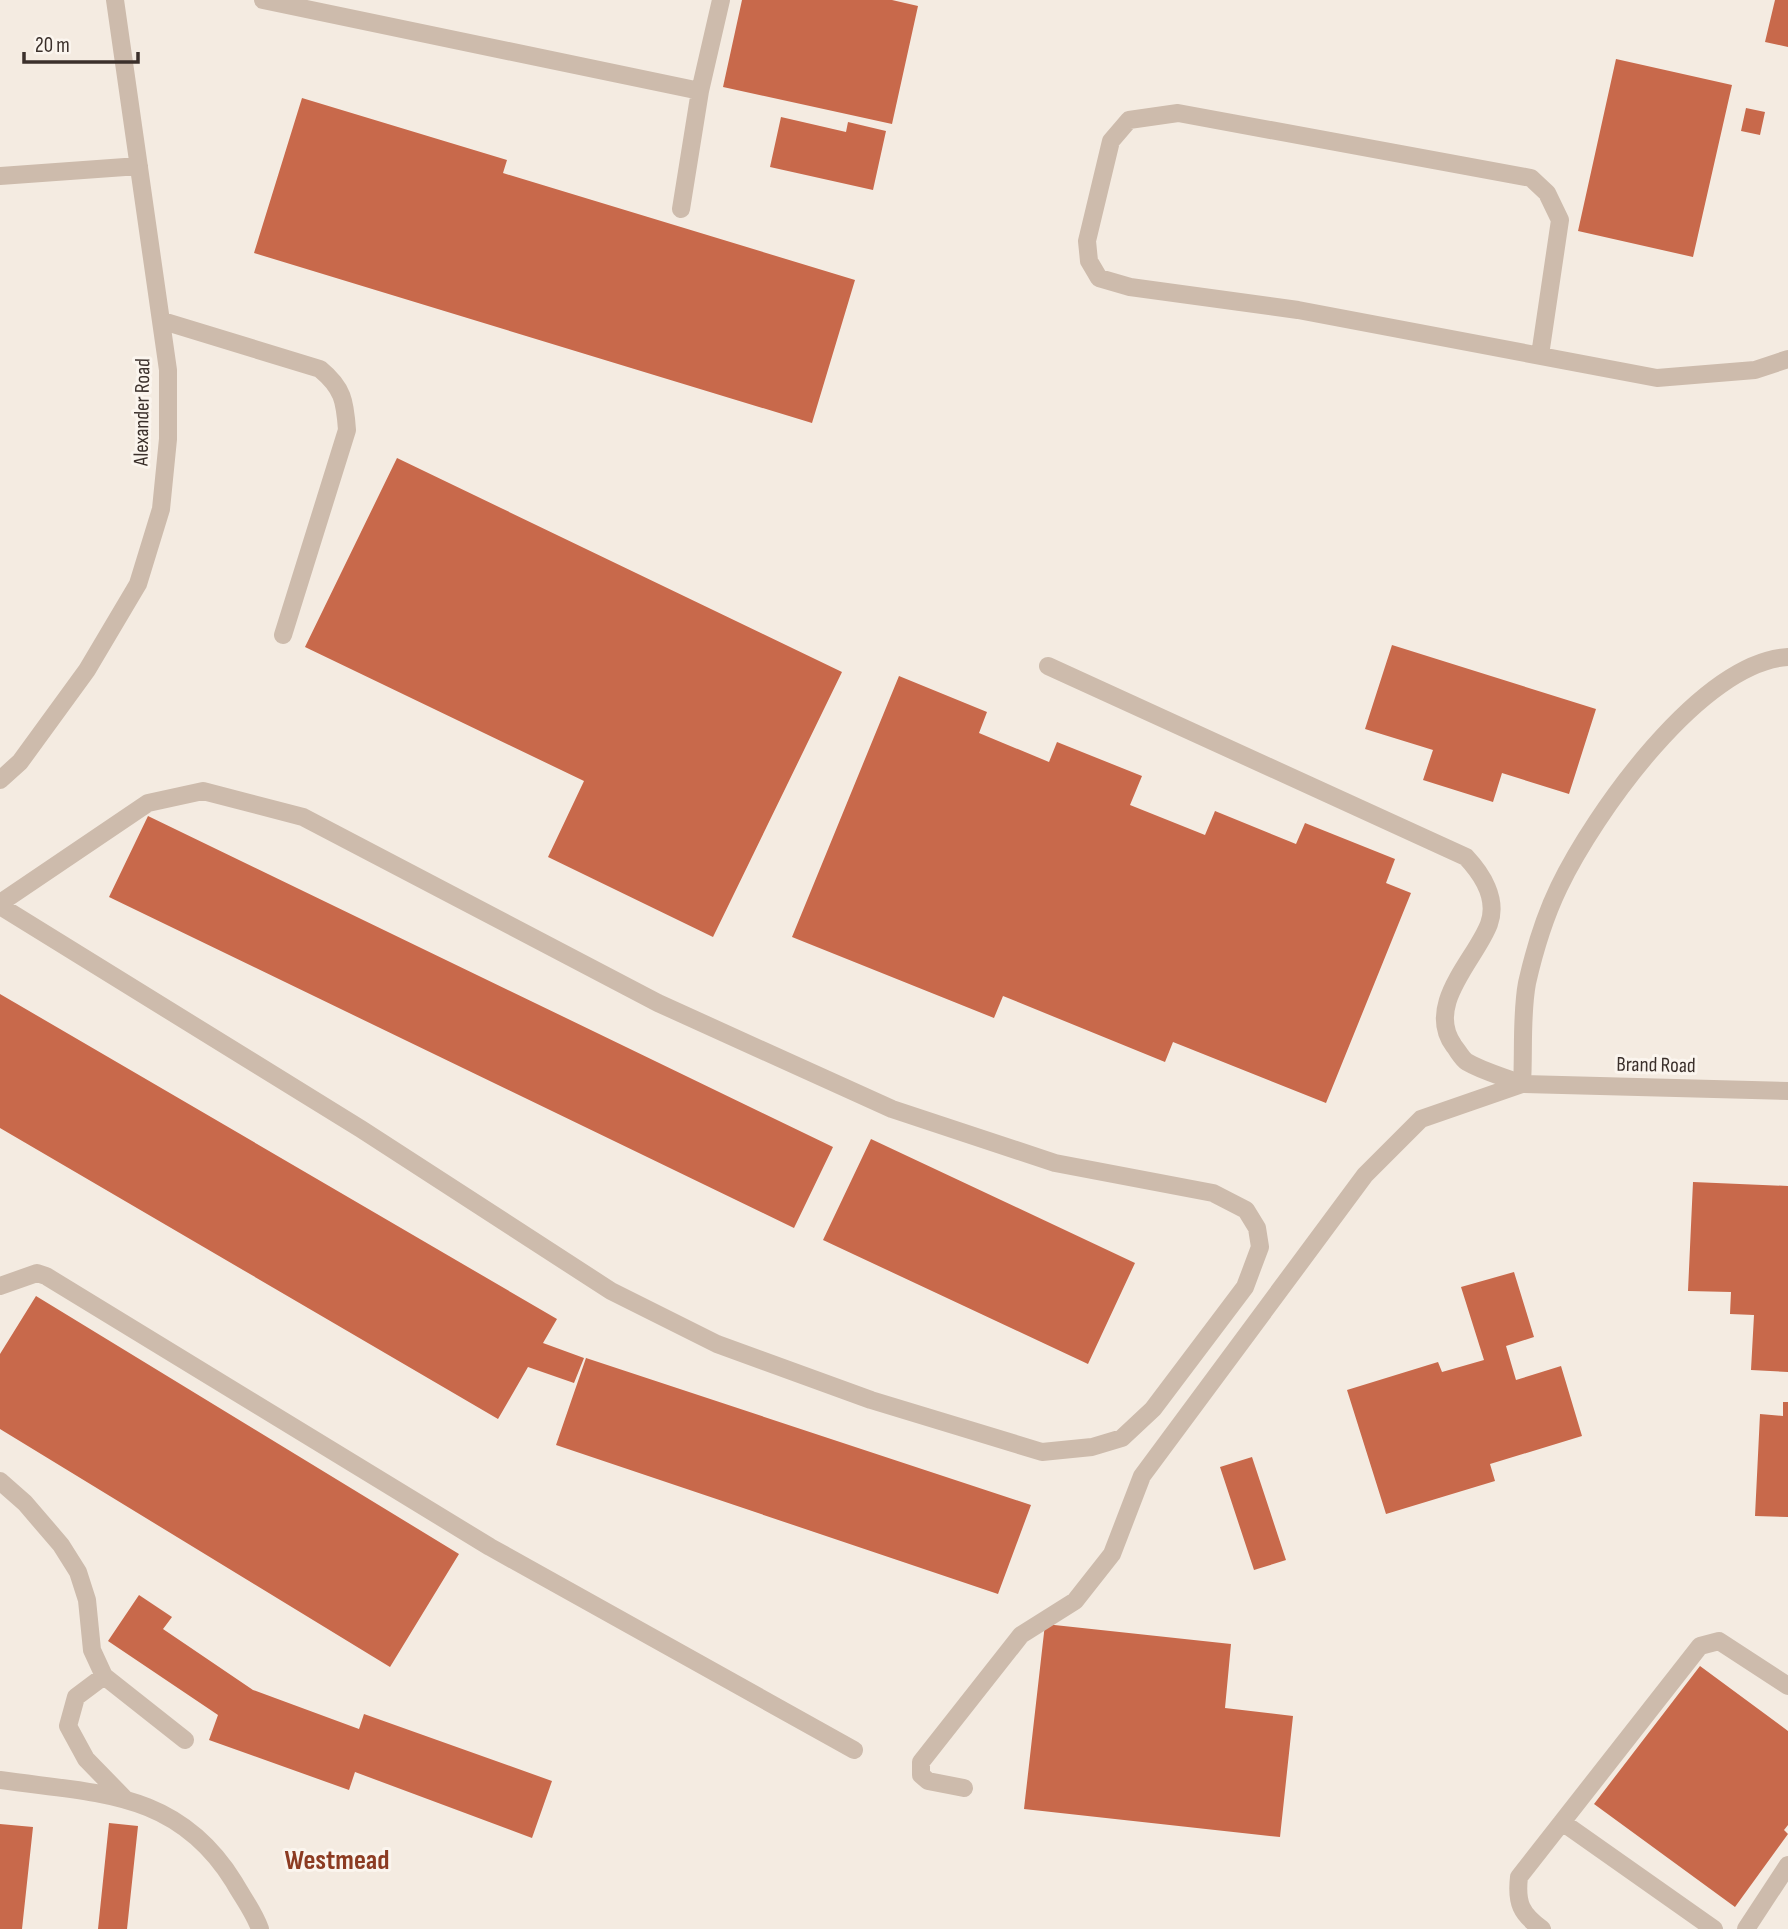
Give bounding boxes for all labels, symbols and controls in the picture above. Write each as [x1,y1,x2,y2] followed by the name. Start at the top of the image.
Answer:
[24,21,138,65] scale bar
[35,33,70,58] text: 20 m
[129,358,155,467] street label: Alexander Road
[1616,1052,1696,1078] street label: Brand Road
[284,1844,390,1877] district label: Westmead

